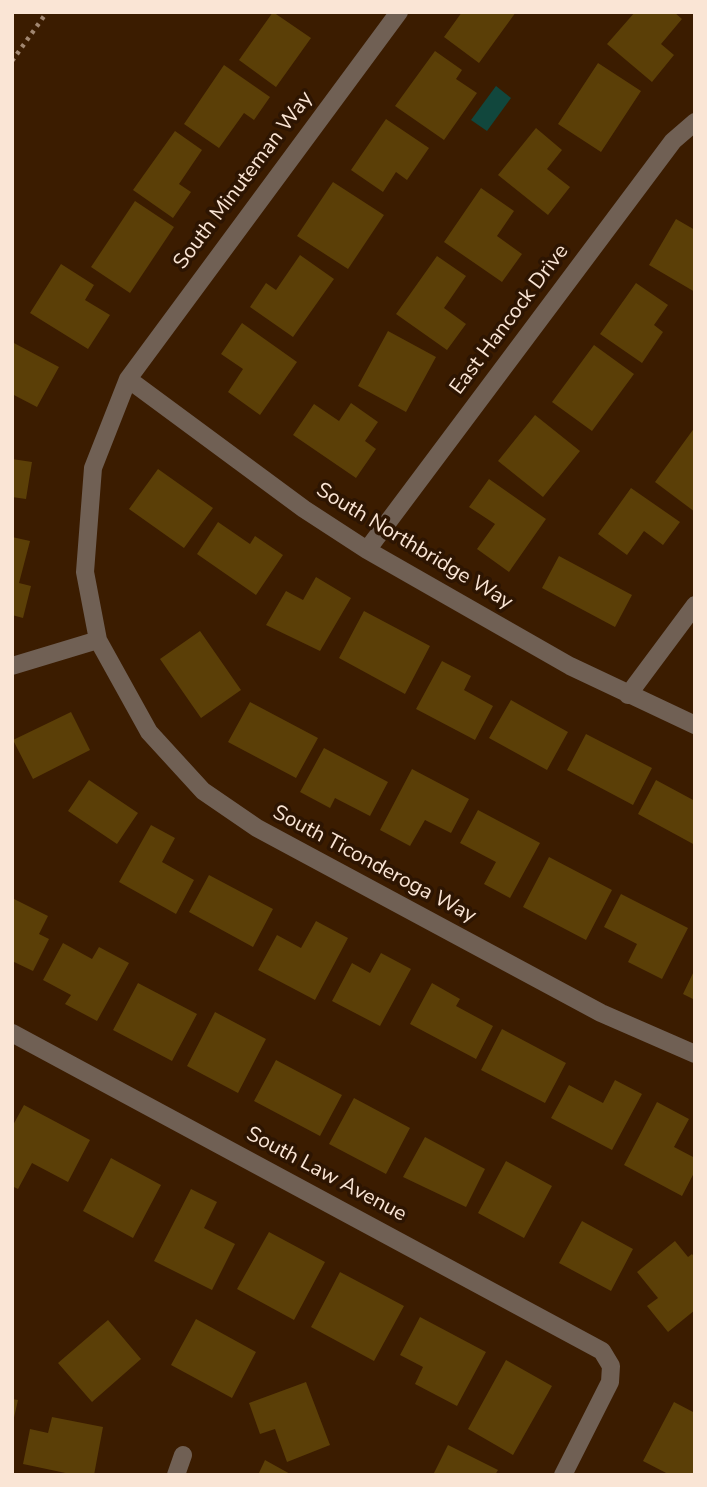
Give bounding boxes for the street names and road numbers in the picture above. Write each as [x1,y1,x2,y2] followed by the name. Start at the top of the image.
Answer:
[169,87,319,275] street label: South Minuteman Way
[445,240,575,400] street label: East Hancock Drive
[311,478,517,616] street label: South Northbridge Way
[268,801,480,929] street label: South Ticonderoga Way
[242,1122,410,1228] street label: South Law Avenue

